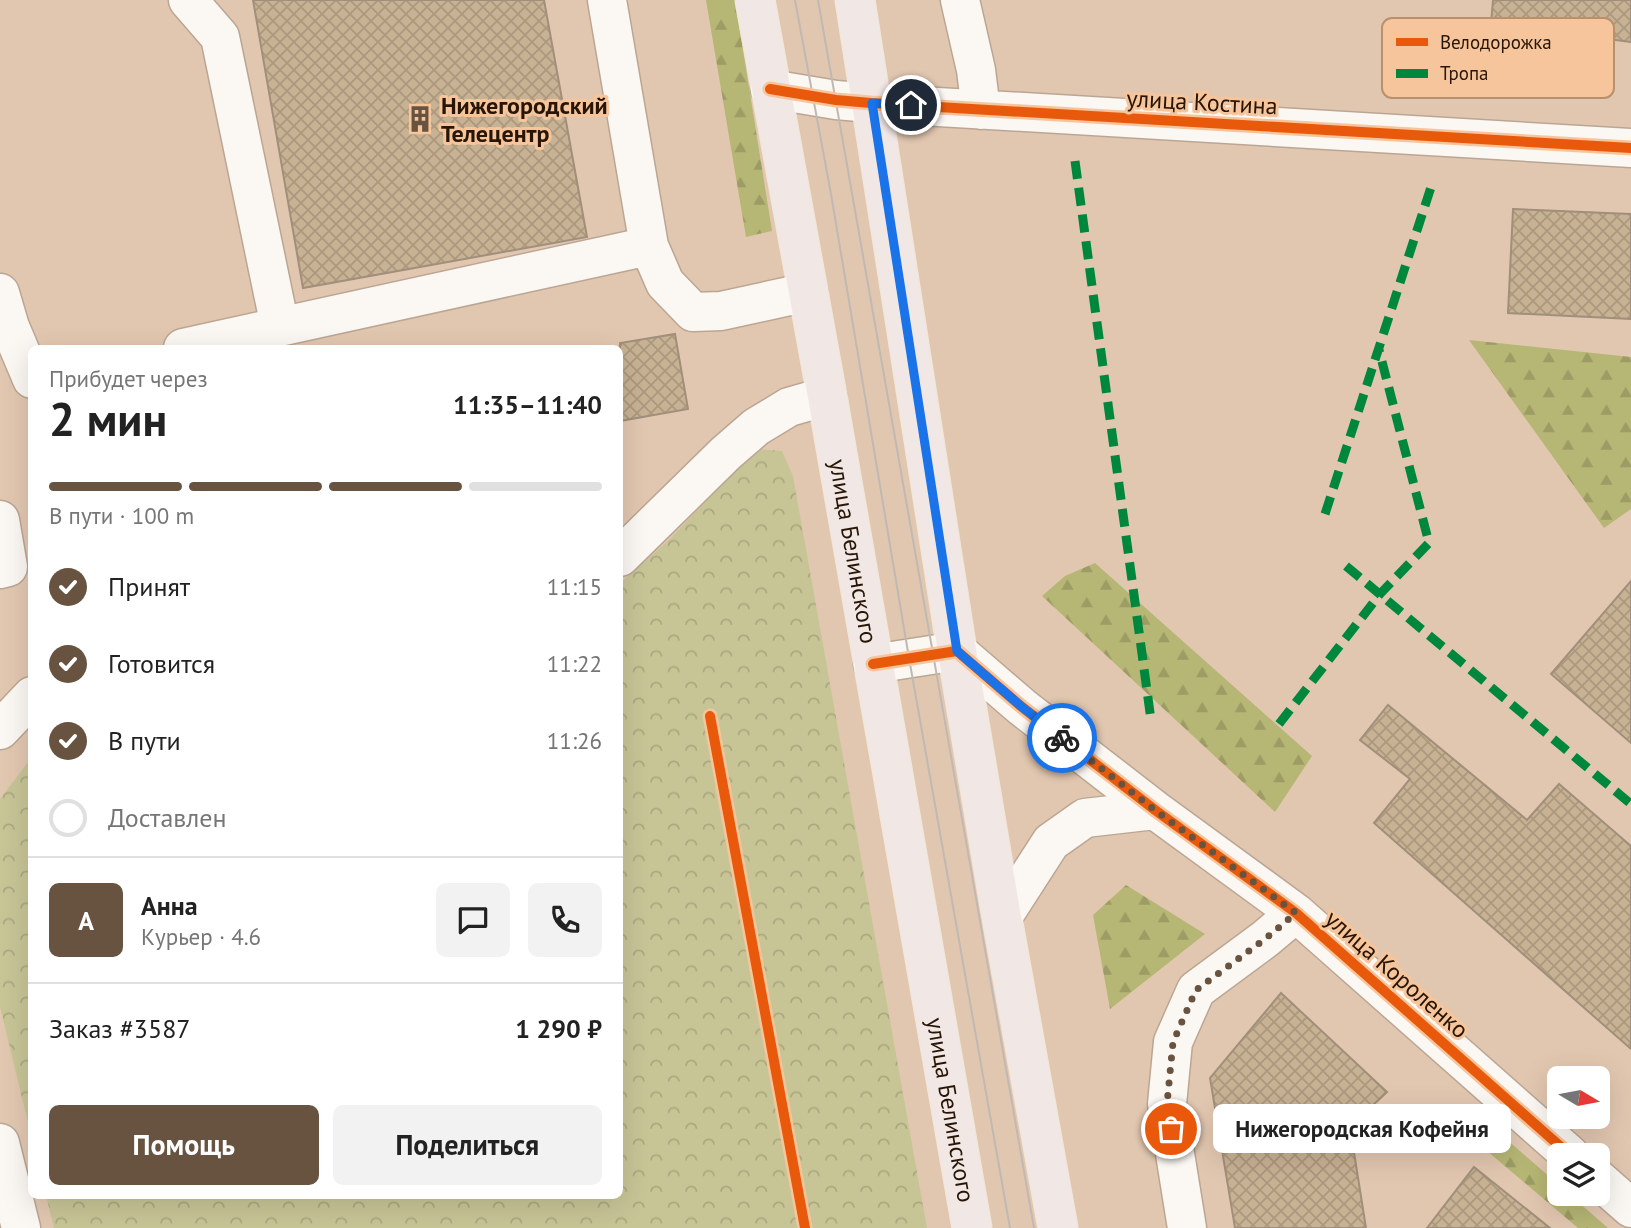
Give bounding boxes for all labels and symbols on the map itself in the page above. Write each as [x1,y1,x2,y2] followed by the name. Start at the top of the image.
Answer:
[1382,18,1614,98] legend
[1440,30,1552,54] text: Велодорожка
[1440,61,1489,85] text: Тропа
[881,75,941,135] pin
[1126,83,1278,121] street label: улица Костина
[441,90,608,149] place label: Нижегородский Телецентр
[405,104,435,134] building icon: Нижегородский Телецентр
[823,456,885,646] street label: улица Белинского
[1027,703,1097,773] courier
[1319,903,1475,1045] street label: улица Короленко
[920,1015,983,1204] street label: улица Белинского
[1547,1066,1610,1129] north arrow
[1141,1099,1201,1159] pin
[1213,1104,1510,1154] callout: Нижегородская Кофейня

